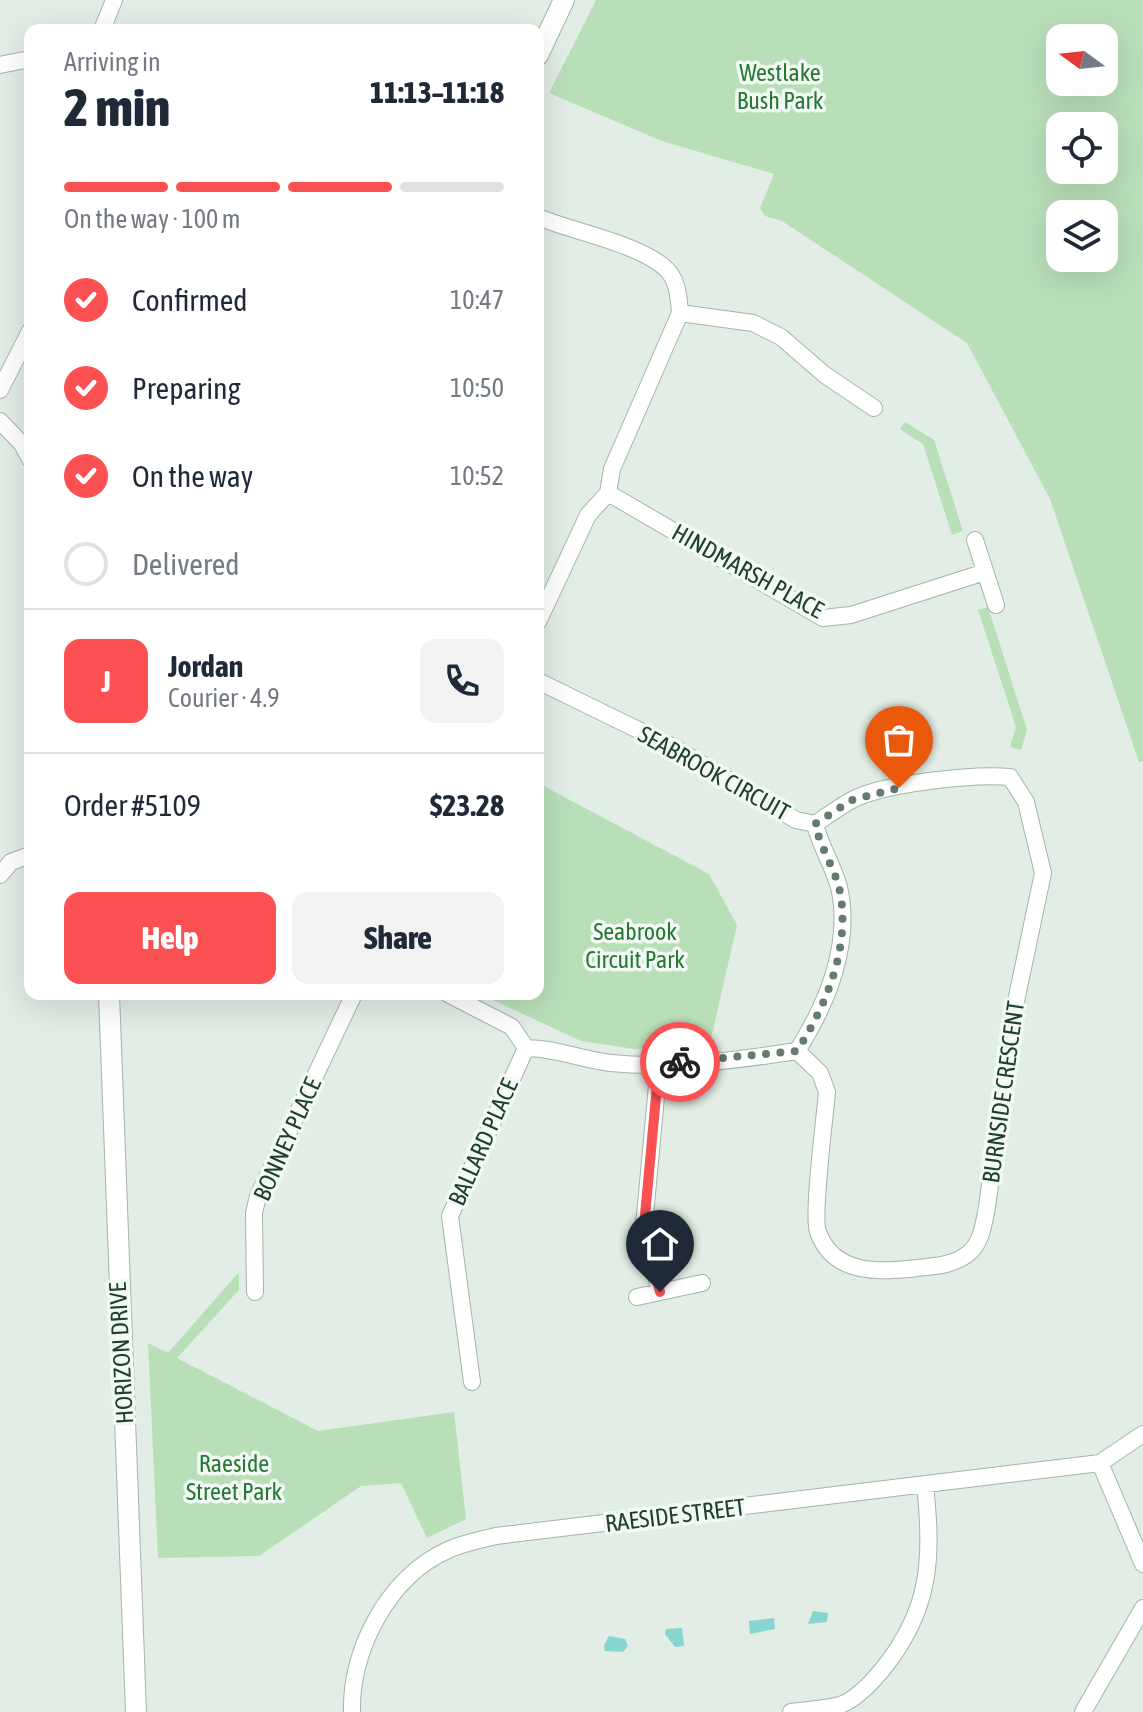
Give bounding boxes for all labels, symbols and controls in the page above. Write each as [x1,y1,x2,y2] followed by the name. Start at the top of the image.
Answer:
[1046,24,1118,96] north arrow
[1046,24,1118,272] map controls
[64,47,161,77] text: Arriving in
[737,59,824,114] park label: Westlake Bush Park
[370,75,504,109] text: 11:13–11:18
[64,77,170,137] text: 2 min
[1046,112,1118,184] button: locate
[1046,200,1118,272] button: layers
[64,204,241,234] text: On the way · 100 m
[64,278,108,322] icon: check
[132,283,247,317] text: Confirmed
[450,285,504,315] text: 10:47
[64,366,108,410] icon: check
[132,371,241,405] text: Preparing
[450,373,504,403] text: 10:50
[64,454,108,498] icon: check
[132,459,253,493] text: On the way
[450,461,504,491] text: 10:52
[668,518,828,624] street label: HINDMARSH PLACE
[132,547,240,581] text: Delivered
[420,639,504,723] button: phone
[168,649,243,683] text: Jordan
[101,664,111,698] text: J
[168,683,279,713] text: Courier · 4.9
[865,706,933,788] pin
[877,718,921,762] icon: bag
[634,720,795,826] street label: SEABROOK CIRCUIT
[64,788,201,822] text: Order #5109
[430,788,504,822] text: $23.28
[64,892,276,984] button: Help
[292,892,504,984] button: Share
[585,918,685,973] park label: Seabrook Circuit Park
[977,999,1029,1185] street label: BURNSIDE CRESCENT
[640,1022,720,1102] courier
[658,1040,702,1084] icon: bike
[248,1073,326,1205] street label: BONNEY PLACE
[443,1074,523,1210] street label: BALLARD PLACE
[626,1210,694,1292] pin
[638,1222,682,1266] icon: home
[104,1281,138,1425] street label: HORIZON DRIVE
[186,1450,282,1505] park label: Raeside Street Park
[604,1493,747,1537] street label: RAESIDE STREET

